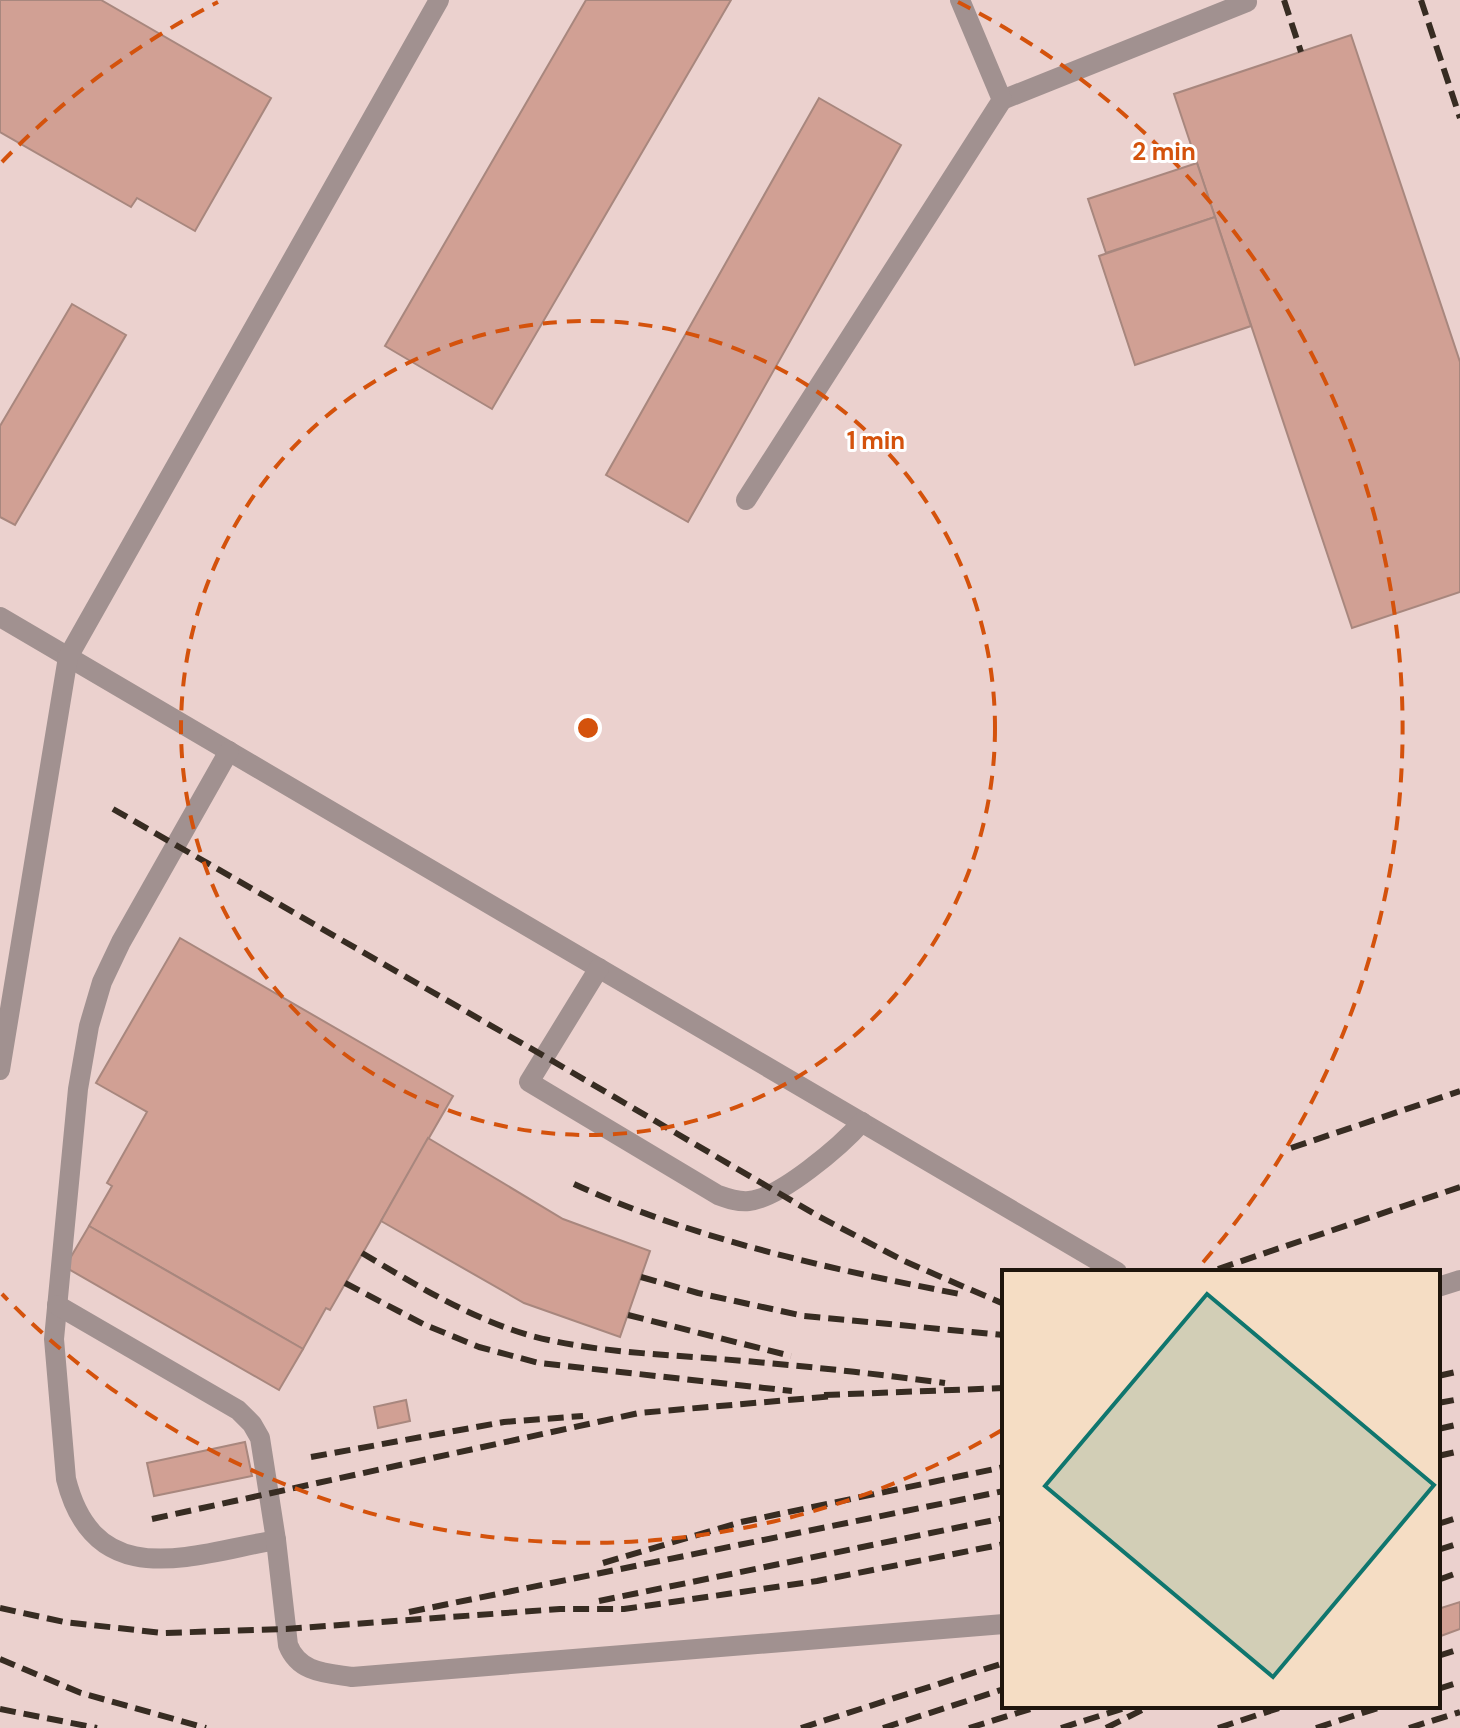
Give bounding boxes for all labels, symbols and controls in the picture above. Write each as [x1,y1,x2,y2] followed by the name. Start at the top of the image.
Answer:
[1132,136,1196,167] text: 2 min
[847,425,905,456] text: 1 min
[574,714,602,742] centre of rings
[1002,1270,1440,1708] inset map

